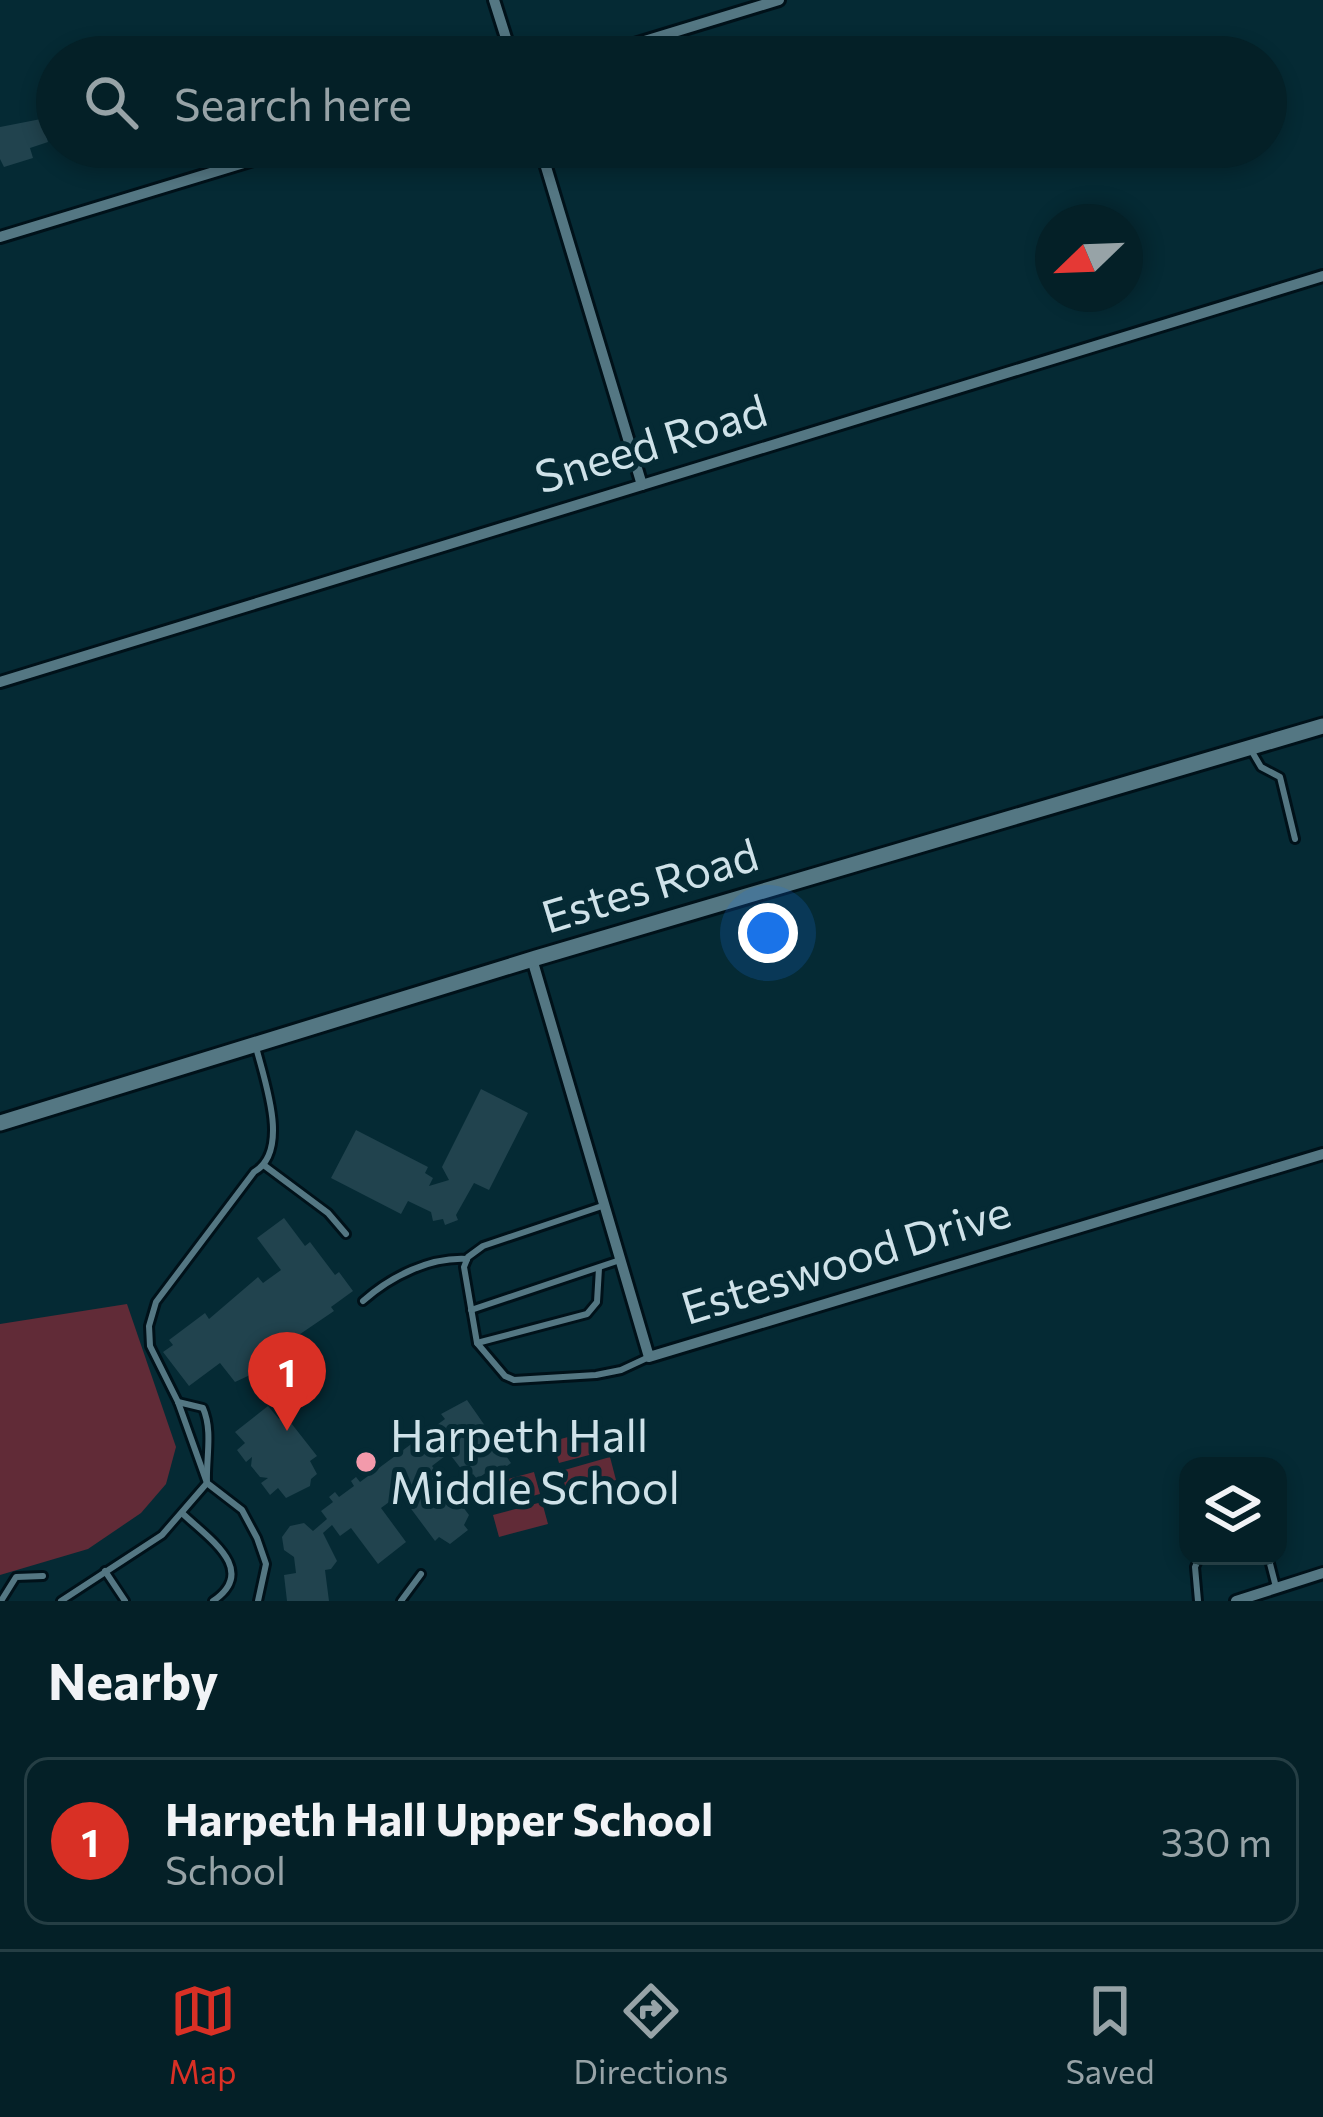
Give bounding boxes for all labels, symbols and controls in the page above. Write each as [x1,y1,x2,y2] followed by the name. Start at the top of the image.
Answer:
[36,36,1287,168] search box
[78,69,144,135] icon: search
[174,75,412,130] text: Search here
[1035,204,1143,312] north arrow
[528,380,773,503] street label: Sneed Road
[535,825,764,943] street label: Estes Road
[738,903,798,963] your location
[674,1181,1016,1334] street label: Esteswood Drive
[248,1332,326,1431] pin: 1
[390,1406,680,1513] place label: Harpeth Hall Middle School
[353,1449,379,1475] marker: Harpeth Hall Middle School
[1179,1457,1287,1565] map controls
[1179,1457,1287,1565] button: layers
[48,1648,218,1711] text: Nearby
[165,1790,713,1845] text: Harpeth Hall Upper School
[81,1817,99,1865] text: 1
[1161,1817,1272,1865] text: 330 m
[165,1845,286,1893] text: School
[169,1978,237,2091] tab: Map
[574,1978,728,2091] tab: Directions
[1065,1978,1154,2091] tab: Saved

